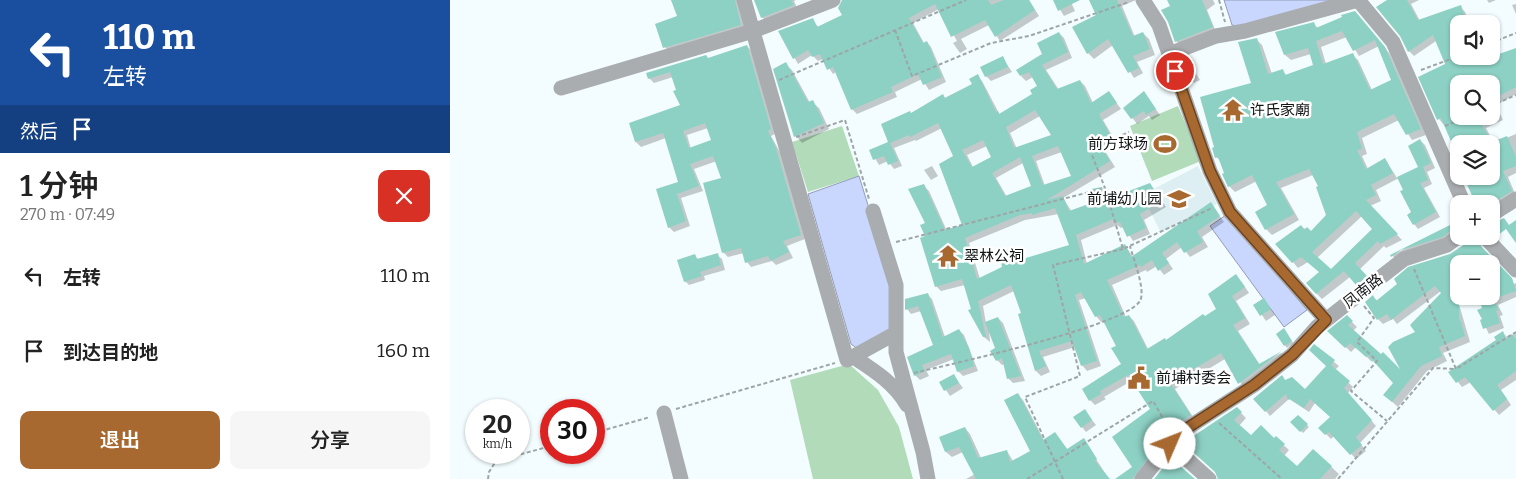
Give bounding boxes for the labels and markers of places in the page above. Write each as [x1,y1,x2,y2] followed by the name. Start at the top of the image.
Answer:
[1154,50,1196,92] pin
[1220,97,1246,123] temple icon: 许氏家廟
[1250,101,1310,119] place label: 许氏家廟
[1152,131,1178,157] sports icon: 前方球场
[1088,135,1148,153] place label: 前方球场
[1166,186,1192,212] school or university icon: 前埔幼儿园
[1087,190,1162,208] place label: 前埔幼儿园
[935,243,961,269] temple icon: 翠林公祠
[964,247,1024,265] place label: 翠林公祠
[1126,365,1152,391] public building icon: 前埔村委会
[1156,369,1231,387] place label: 前埔村委会

